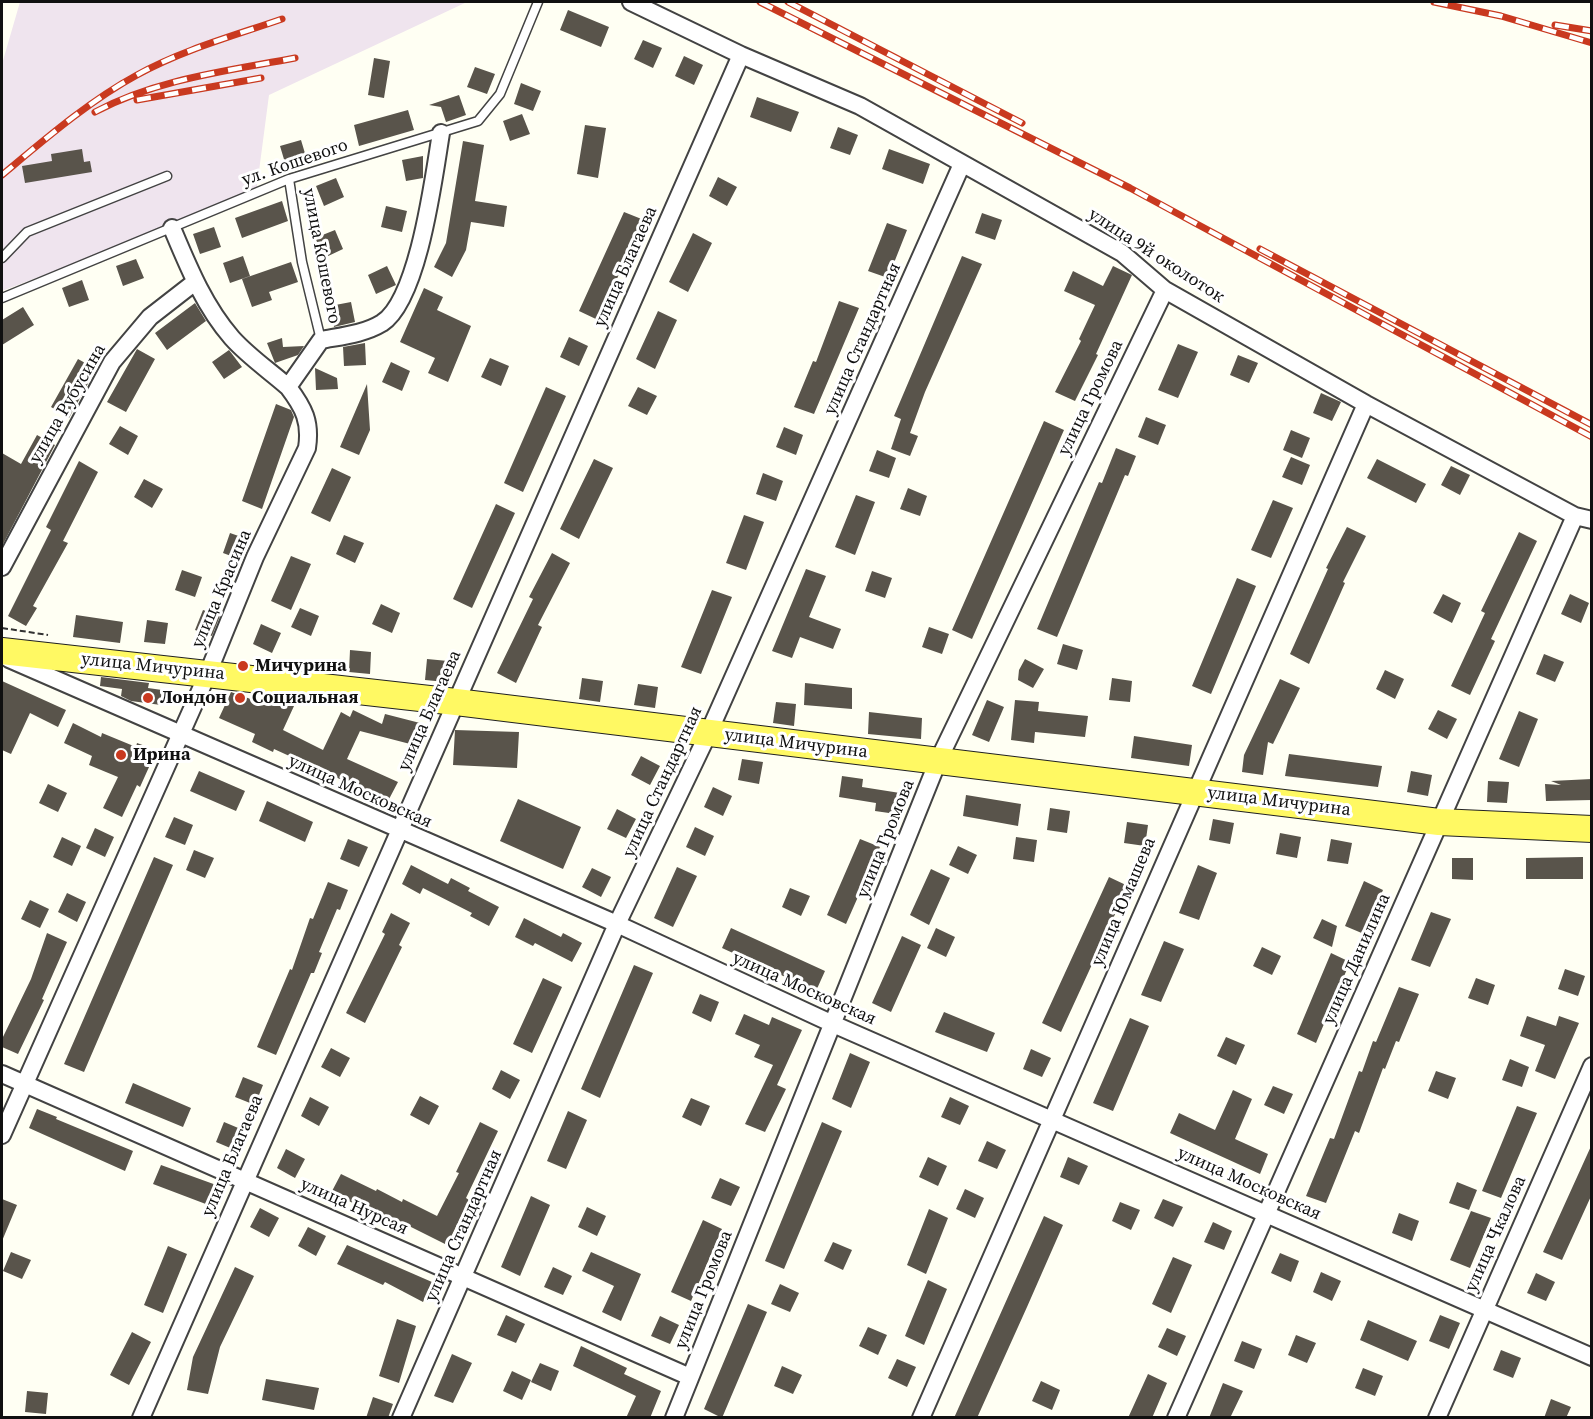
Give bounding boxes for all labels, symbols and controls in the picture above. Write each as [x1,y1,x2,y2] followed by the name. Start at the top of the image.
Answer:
[239,135,351,191] street label: ул. Кошевого
[297,186,345,326] street label: улица Кошевого
[590,203,662,331] street label: улица Благаева
[1084,204,1228,308] street label: улица 9й околоток
[820,260,906,418] street label: улица Стандартная
[1054,337,1128,459] street label: улица Громова
[25,340,111,468] street label: улица Рубусина
[187,526,257,652] street label: улица Красина
[394,647,466,775] street label: улица Благаева
[80,649,226,685] street label: улица Мичурина
[255,655,347,677] place label: Мичурина
[236,659,250,673] marker: Мичурина
[160,687,227,709] place label: Лондон
[252,687,359,709] place label: Социальная
[141,691,155,705] marker: Лондон
[233,691,247,705] marker: Социальная
[618,703,708,861] street label: улица Стандартная
[723,724,869,764] street label: улица Мичурина
[133,744,190,766] place label: Ирина
[114,748,128,762] marker: Ирина
[285,751,435,833] street label: улица Московская
[852,776,920,902] street label: улица Громова
[1206,782,1352,822] street label: улица Мичурина
[1087,834,1161,970] street label: улица Юмашева
[1318,890,1396,1028] street label: улица Данилина
[729,948,879,1030] street label: улица Московская
[198,1092,268,1220] street label: улица Благаева
[1174,1143,1324,1225] street label: улица Московская
[421,1147,507,1305] street label: улица Стандартная
[1461,1173,1531,1295] street label: улица Чкалова
[297,1174,411,1240] street label: улица Нурсая
[670,1227,738,1353] street label: улица Громова

